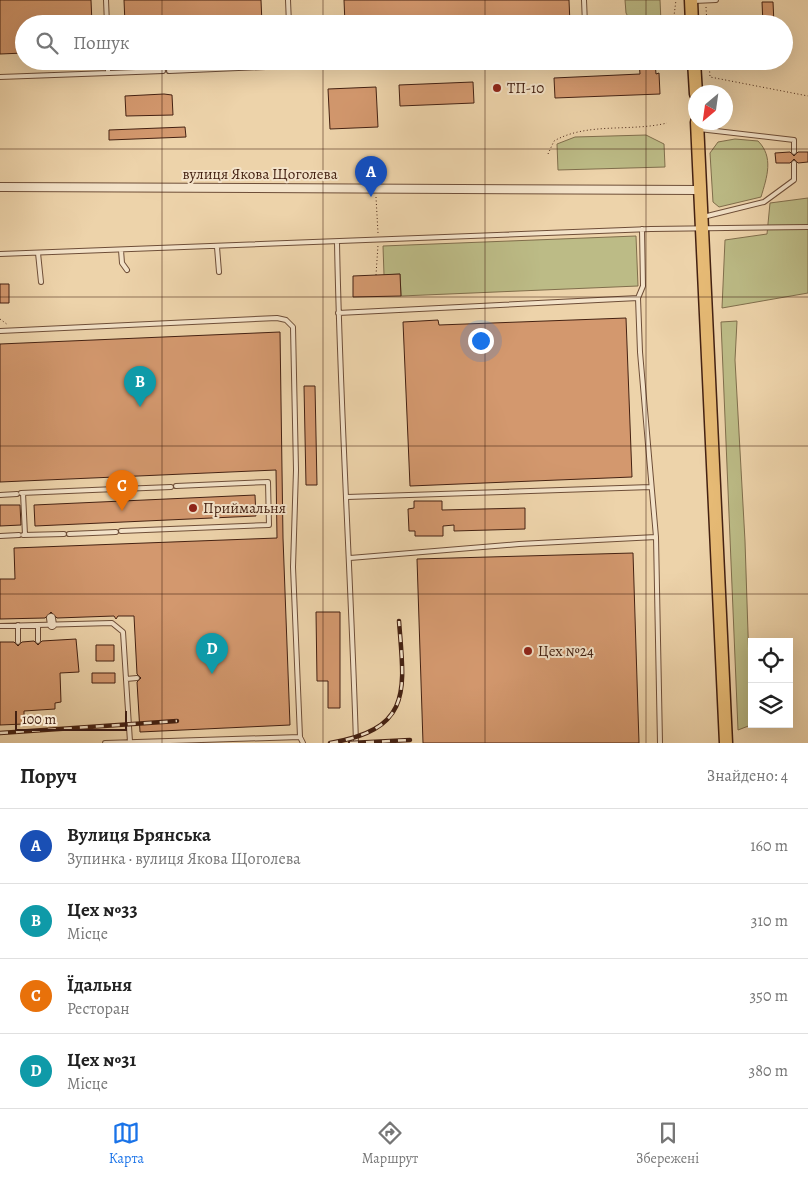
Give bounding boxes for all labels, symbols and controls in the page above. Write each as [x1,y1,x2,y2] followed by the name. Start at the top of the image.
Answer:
[15,15,793,70] search box
[33,29,61,57] icon: search
[73,30,130,56] text: Пошук
[507,78,544,98] place label: ТП-10
[491,82,503,94] marker: ТП-10
[688,85,733,130] north arrow
[355,156,387,197] pin: A
[182,164,338,184] street label: вулиця Якова Щоголева
[468,328,494,354] your location
[124,366,156,407] pin: B
[106,470,138,511] pin: C
[203,498,286,518] place label: Приймальня
[187,502,199,514] marker: Приймальня
[196,633,228,674] pin: D
[748,638,793,728] map controls
[748,638,793,683] button: locate
[538,641,594,661] place label: Цех №24
[522,645,534,657] marker: Цех №24
[748,683,793,728] button: layers
[15,708,128,731] scale bar
[22,710,56,729] text: 100 m
[20,762,77,790] text: Поруч
[707,765,788,787] text: Знайдено: 4
[67,822,211,848] text: Вулиця Брянська
[31,835,41,857] text: A
[750,835,788,857] text: 160 m
[67,848,301,870] text: Зупинка · вулиця Якова Щоголева
[67,897,138,923] text: Цех №33
[31,910,41,932] text: B
[751,910,788,932] text: 310 m
[67,923,108,945] text: Місце
[67,972,132,998] text: Їдальня
[31,985,41,1007] text: C
[749,985,788,1007] text: 350 m
[67,998,130,1020] text: Ресторан
[67,1047,136,1073] text: Цех №31
[30,1060,42,1082] text: D
[749,1060,788,1082] text: 380 m
[67,1073,108,1095] text: Місце
[109,1119,144,1168] tab: Карта
[362,1119,418,1168] tab: Маршрут
[636,1119,699,1168] tab: Збережені

